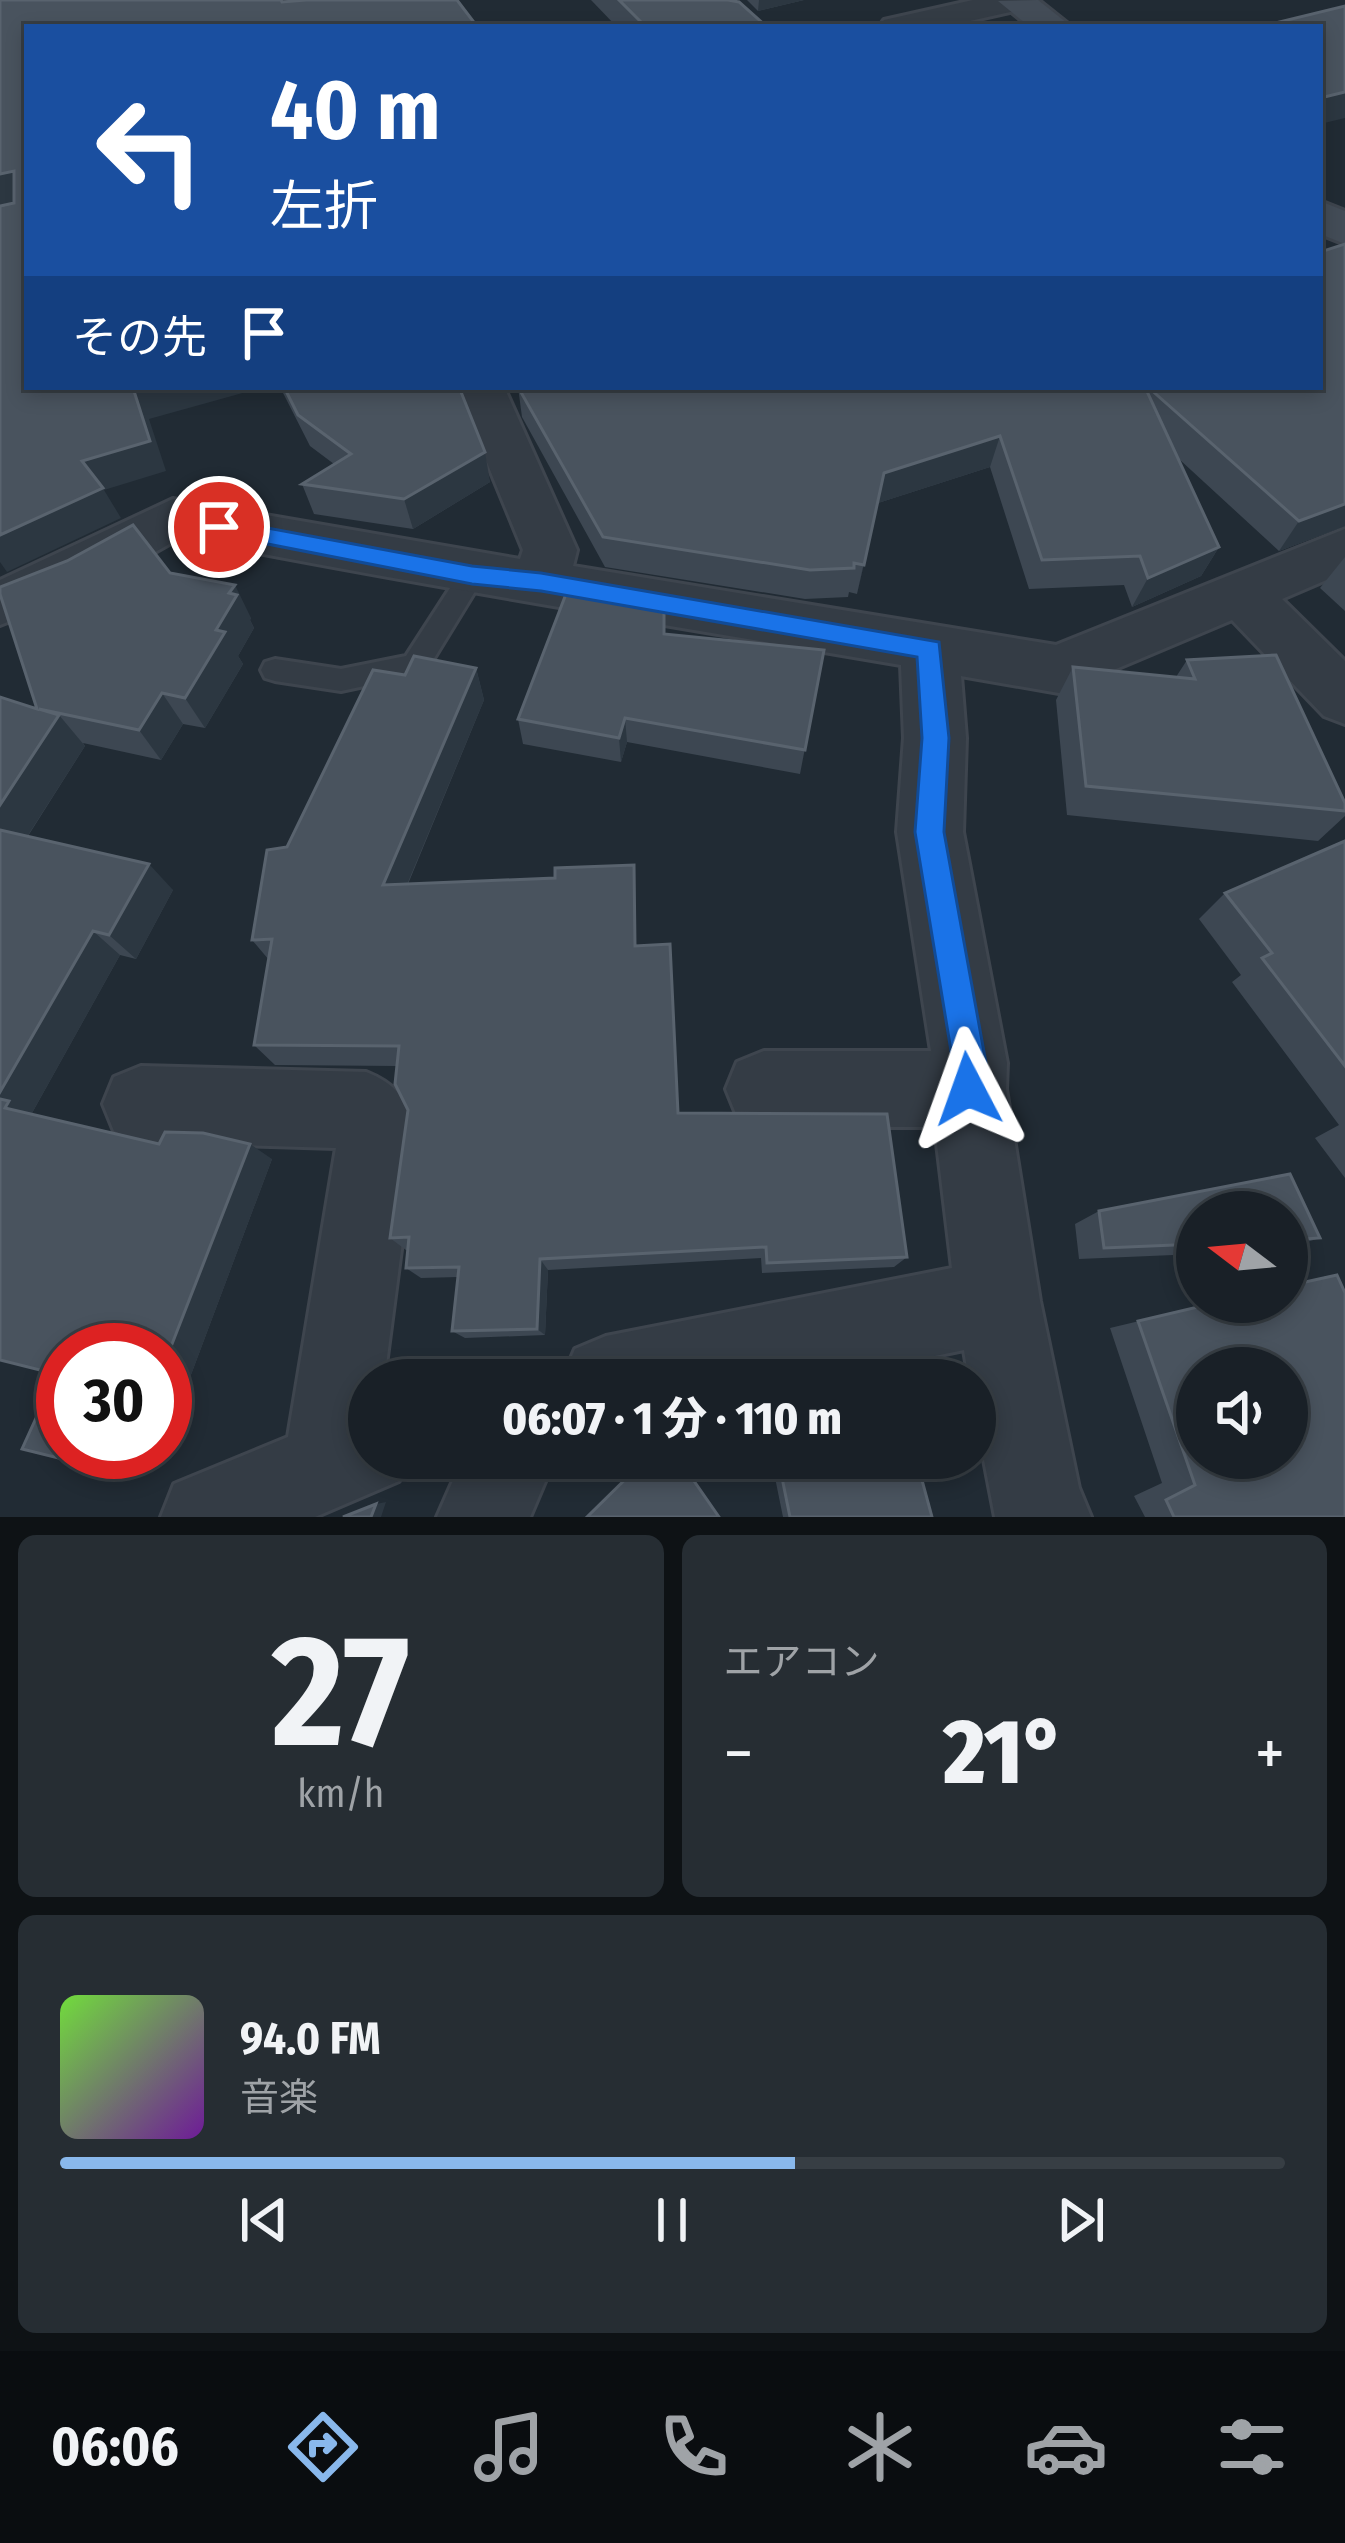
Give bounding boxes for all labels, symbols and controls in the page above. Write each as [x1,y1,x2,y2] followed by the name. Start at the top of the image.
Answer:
[270,60,441,161] text: 40 m
[72,72,228,228] icon: left
[270,175,378,239] text: 左折
[231,300,297,366] icon: arrive
[72,311,207,365] text: その先
[168,476,270,578] pin
[186,494,252,560] icon: arrive
[905,1026,1031,1152] position arrow
[1176,1191,1308,1323] north arrow
[1176,1191,1308,1479] map controls
[36,1323,192,1479] speed limit sign: 30
[1176,1347,1308,1479] button: sound
[502,1392,842,1446] text: 06:07 · 1 分 · 110 m
[272,1599,410,1786] text: 27
[724,1639,880,1685] text: エアコン
[943,1699,1065,1807] text: 21°
[724,1714,753,1793] text: −
[1255,1714,1285,1793] text: +
[297,1771,384,1817] text: km/h
[240,2012,381,2066] text: 94.0 FM
[240,2075,318,2121] text: 音楽
[231,2187,297,2253] icon: previous
[639,2187,705,2253] icon: pause
[1048,2187,1114,2253] icon: next
[281,2405,365,2489] icon: directions
[467,2405,551,2489] icon: music
[652,2405,736,2489] icon: phone
[838,2405,922,2489] icon: climate
[1024,2405,1108,2489] icon: car
[1210,2405,1294,2489] icon: filters
[51,2415,179,2479] text: 06:06

